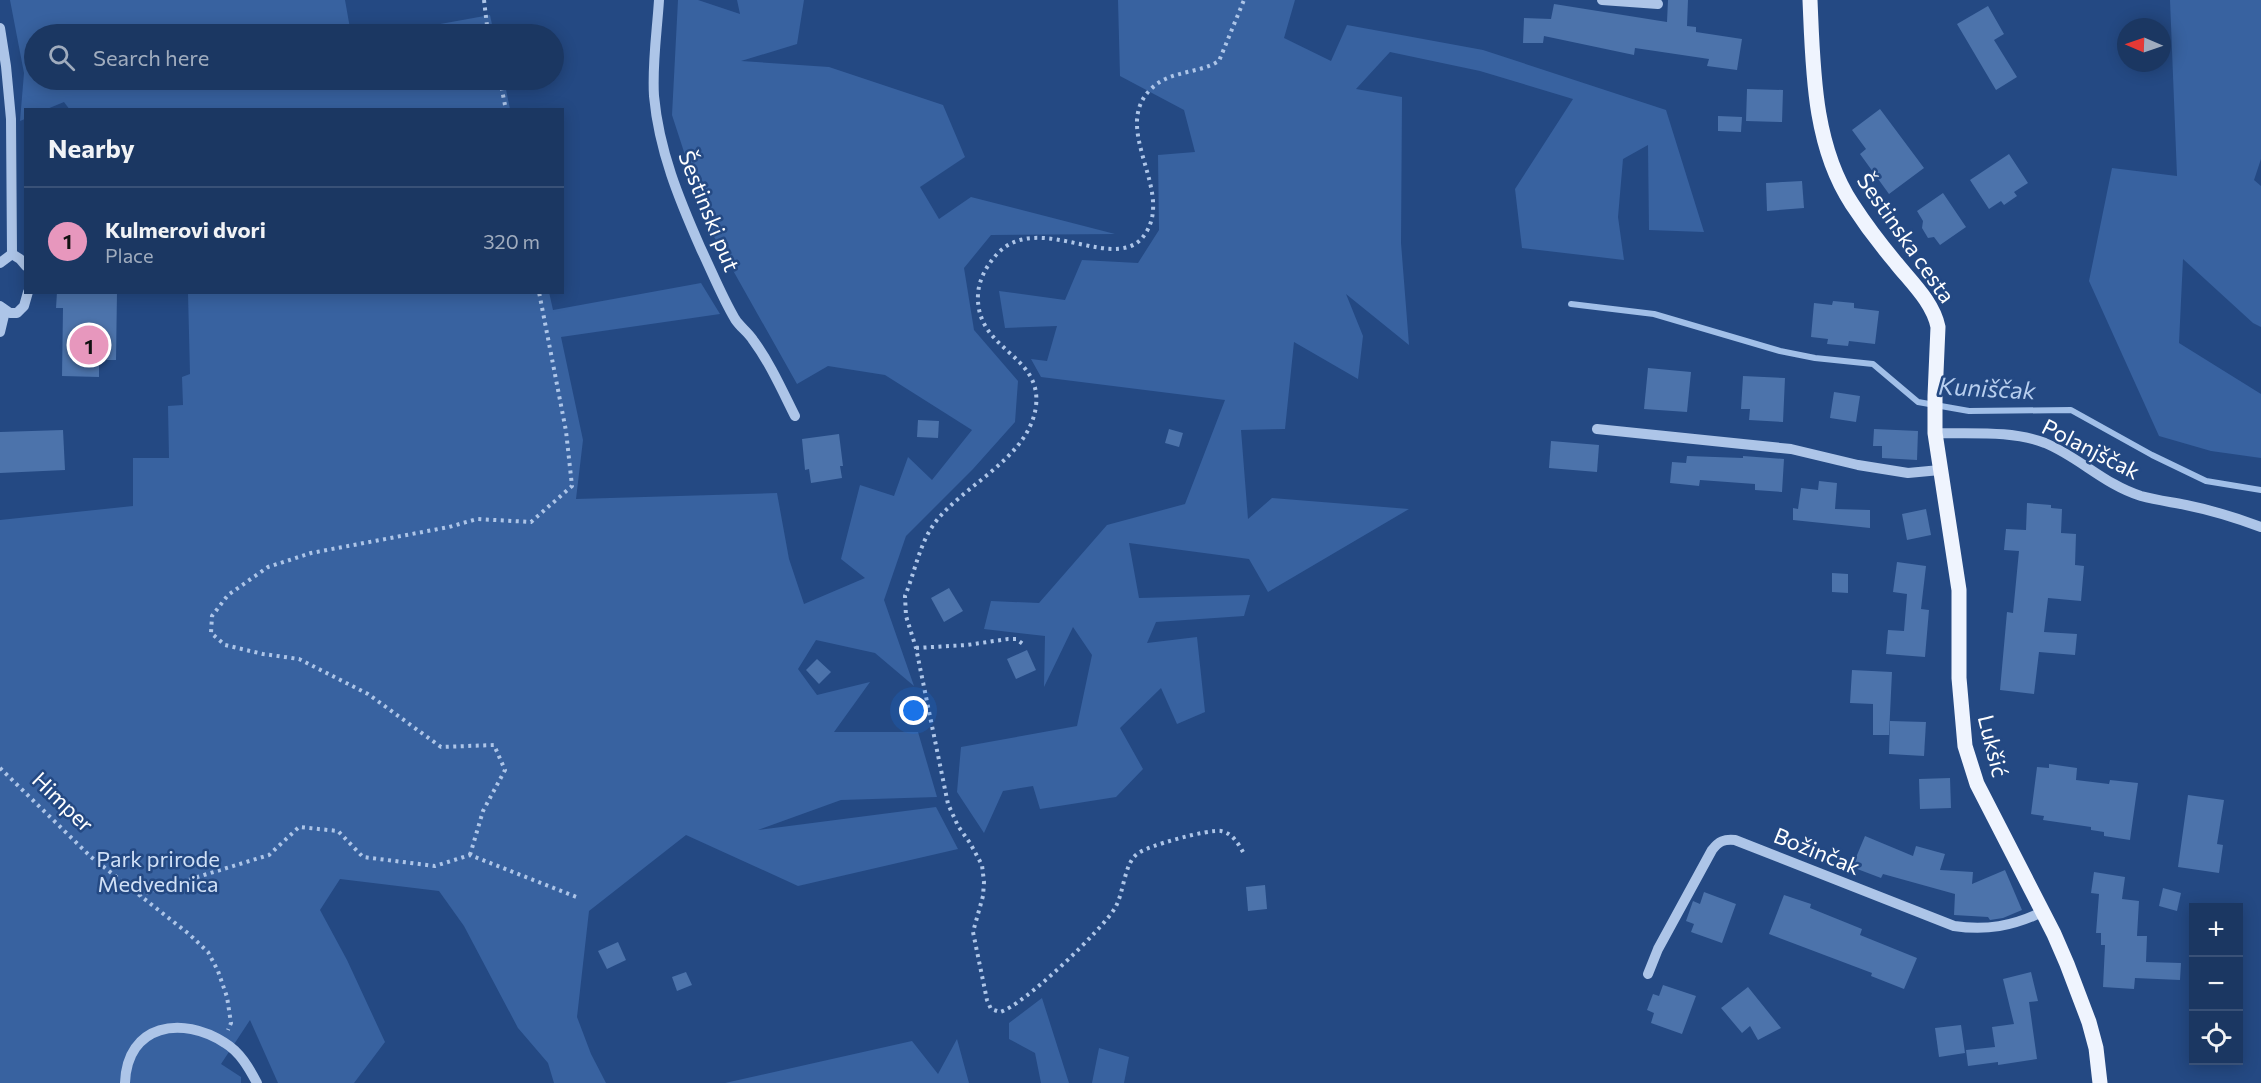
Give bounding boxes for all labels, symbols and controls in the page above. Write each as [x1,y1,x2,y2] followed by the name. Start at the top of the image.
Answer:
[2117,18,2171,72] north arrow
[24,24,564,90] search box
[45,41,78,74] icon: search
[93,44,209,71] text: Search here
[48,132,135,163] text: Nearby
[673,146,746,275] street label: Šestinski put
[1852,168,1961,308] street label: Šestinska cesta
[105,216,266,243] text: Kulmerovi dvori
[63,229,72,253] text: 1
[483,229,540,253] text: 320 m
[105,243,154,267] text: Place
[70,322,109,368] pin: 1
[1938,370,2037,405] water label: Kuniščak
[2038,412,2145,485] street label: Polanjščak
[899,696,928,725] your location
[1973,712,2014,780] street label: Lukšić
[27,766,100,837] street label: Himper
[1770,821,1864,880] street label: Božinčak
[96,845,220,897] park label: Park prirode Medvednica
[2189,903,2243,1065] map controls
[2189,903,2243,957] button: +
[2189,957,2243,1011] button: −
[2189,1011,2243,1065] button: locate

